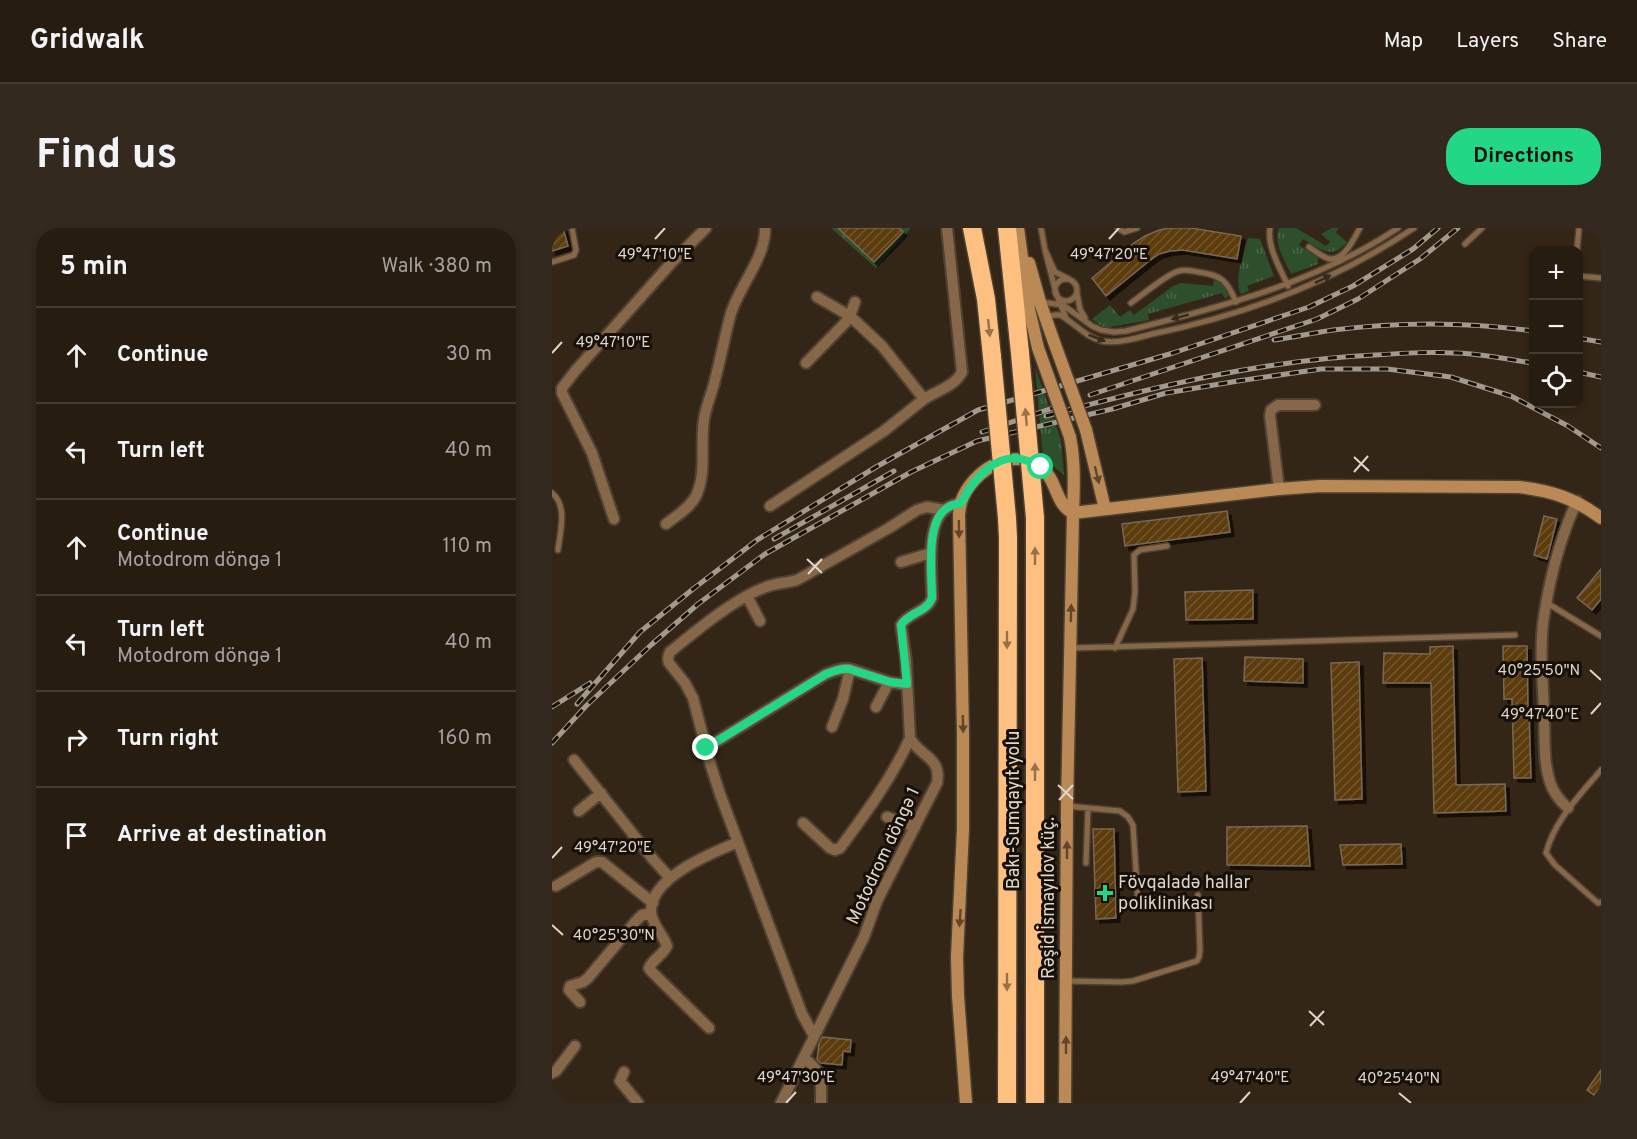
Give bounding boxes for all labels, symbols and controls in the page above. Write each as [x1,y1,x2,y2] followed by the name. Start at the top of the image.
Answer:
[30,23,145,59] text: Gridwalk
[1384,28,1423,55] text: Map
[1456,28,1519,55] text: Layers
[1552,28,1607,55] text: Share
[1446,128,1601,185] button: Directions
[36,130,177,183] text: Find us
[618,246,692,265] text: 49°47'10"E
[1070,246,1148,265] text: 49°47'20"E
[1529,246,1583,408] map controls
[1529,246,1583,300] button: +
[60,251,128,284] text: 5 min
[381,254,492,280] text: Walk · 380 m
[1314,274,1331,283] one-way arrow
[1529,300,1583,354] button: −
[1170,313,1188,322] one-way arrow
[984,318,994,337] one-way arrow
[1088,333,1106,343] one-way arrow
[576,334,650,353] text: 49°47'10"E
[60,339,93,372] icon: ahead
[117,342,208,369] text: Continue
[446,342,492,368] text: 30 m
[1529,354,1583,408] button: locate
[1021,408,1031,427] one-way arrow
[60,435,93,468] icon: left
[117,438,205,465] text: Turn left
[445,438,492,464] text: 40 m
[1027,453,1053,479] route start
[1093,466,1103,484] one-way arrow
[954,519,964,538] one-way arrow
[117,521,208,548] text: Continue
[60,531,93,564] icon: ahead
[443,534,492,560] text: 110 m
[1031,546,1040,565] one-way arrow
[117,548,282,574] text: Motodrom döngə 1
[1066,603,1076,622] one-way arrow
[117,617,205,644] text: Turn left
[60,627,93,660] icon: left
[445,630,492,656] text: 40 m
[1003,630,1012,649] one-way arrow
[117,644,282,670] text: Motodrom döngə 1
[1498,662,1580,681] text: 40°25'50"N
[1501,706,1579,725] text: 49°47'40"E
[958,714,967,733] one-way arrow
[60,723,93,756] icon: right
[117,726,219,753] text: Turn right
[438,726,492,752] text: 160 m
[1003,731,1026,889] street label: Bakı-Sumqayıt yolu
[692,734,718,760] route end
[1030,762,1040,781] one-way arrow
[842,784,926,928] street label: Motodrom döngə 1
[1036,817,1061,979] street label: Rəşid İsmayılov küç.
[60,819,93,852] icon: arrive
[117,822,327,849] text: Arrive at destination
[574,839,652,858] text: 49°47'20"E
[1062,840,1072,859] one-way arrow
[1118,872,1251,916] place label: Fövqaladə hallar poliklinikası
[1096,884,1114,902] marker: Fövqaladə hallar poliklinikası
[955,909,964,928] one-way arrow
[573,927,655,946] text: 40°25'30"N
[1002,972,1012,991] one-way arrow
[1061,1035,1071,1054] one-way arrow
[757,1069,835,1088] text: 49°47'30"E
[1211,1069,1289,1088] text: 49°47'40"E
[1358,1070,1440,1089] text: 40°25'40"N

